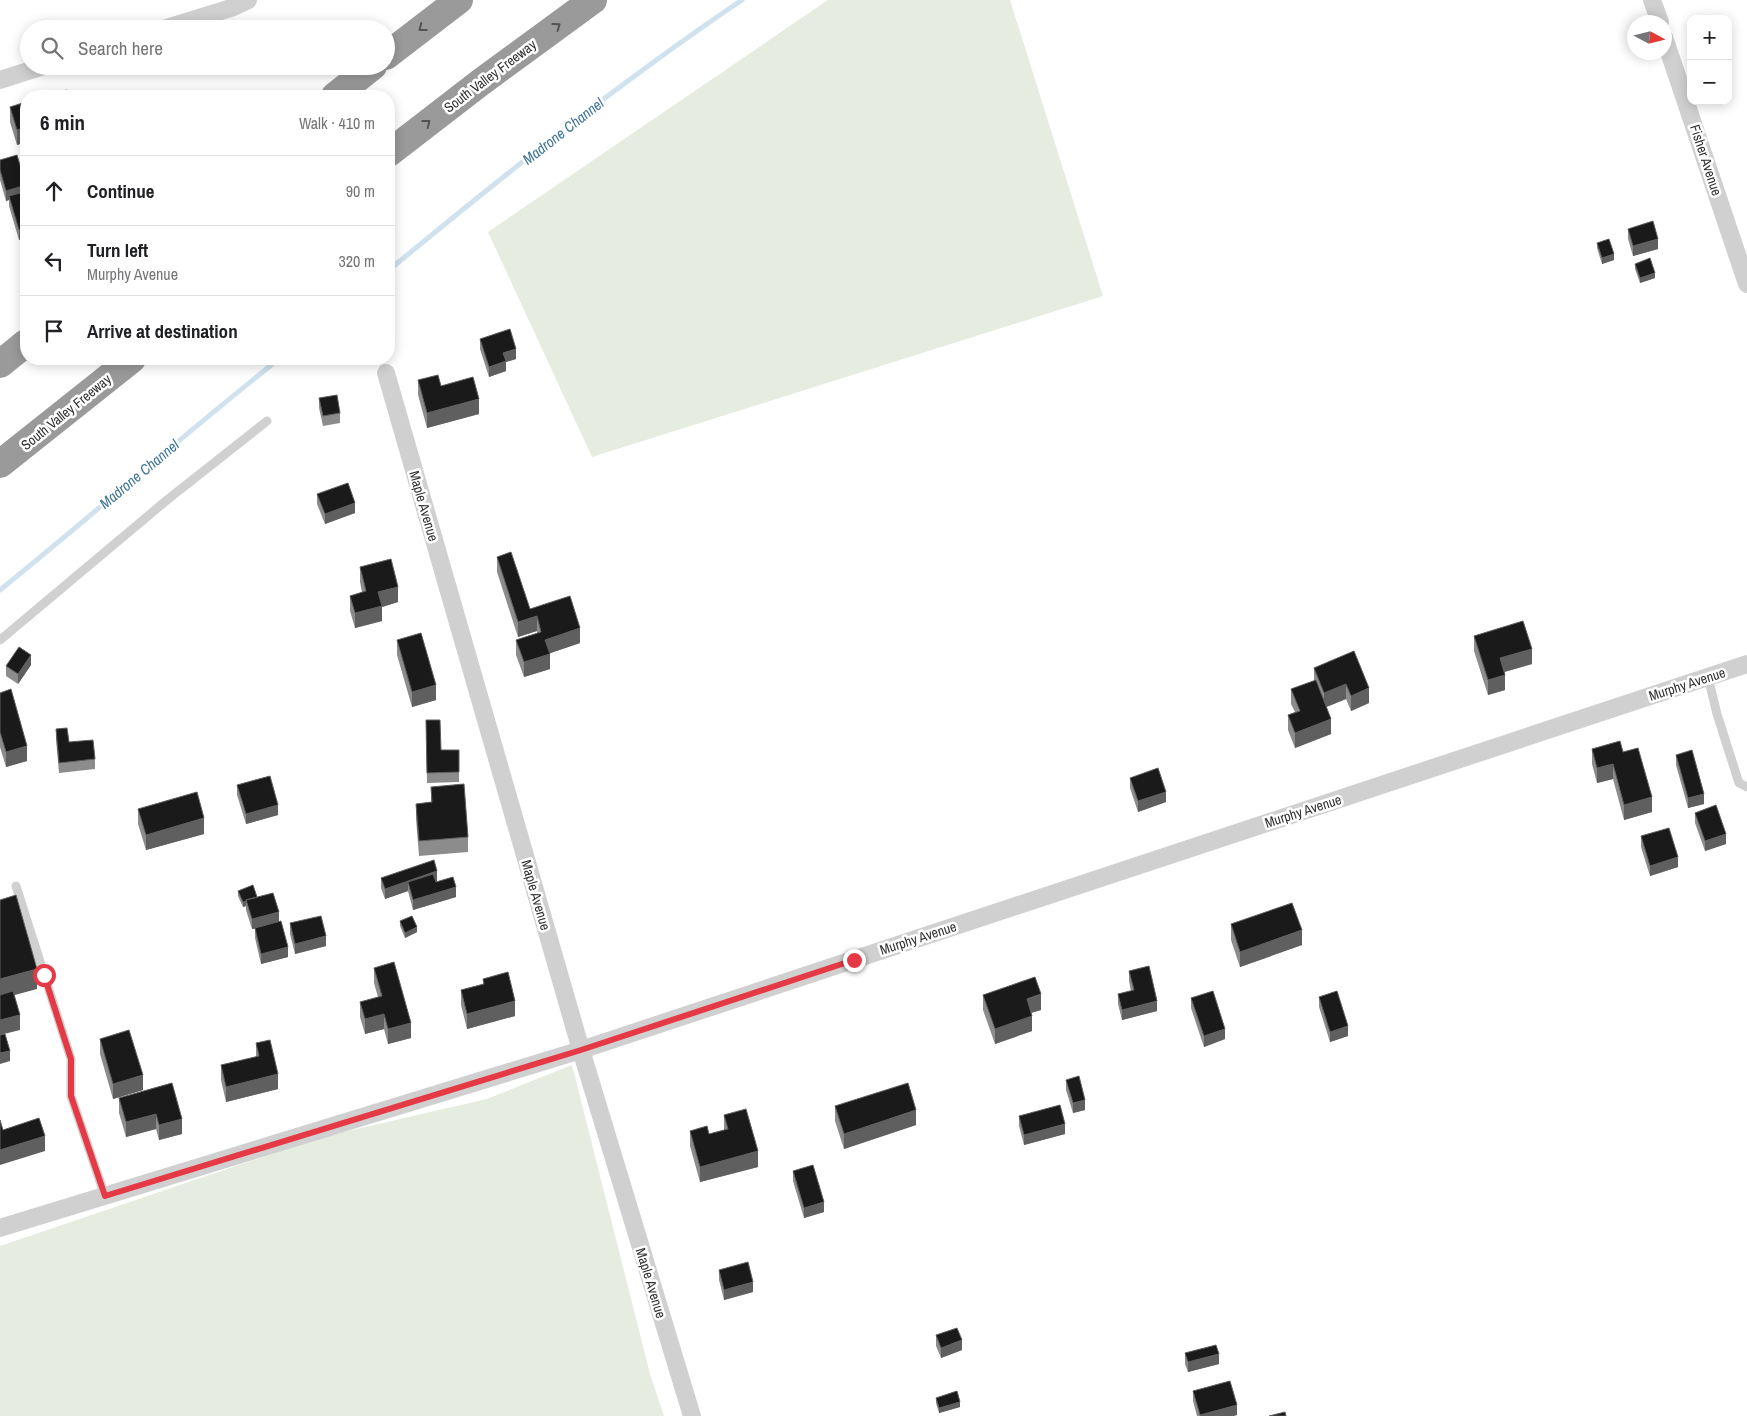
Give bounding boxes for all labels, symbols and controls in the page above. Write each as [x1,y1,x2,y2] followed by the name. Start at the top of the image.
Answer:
[1627,15,1672,60] north arrow
[1687,15,1732,105] map controls
[1687,15,1732,60] button: +
[20,20,395,75] search box
[419,22,428,30] one-way arrow
[551,23,561,32] one-way arrow
[38,34,66,62] icon: search
[78,35,163,61] text: Search here
[440,35,540,117] street label: South Valley Freeway
[1687,60,1732,105] button: −
[518,92,608,169] water label: Madrone Channel
[40,108,85,137] text: 6 min
[299,112,375,134] text: Walk · 410 m
[421,121,430,129] one-way arrow
[1686,122,1726,198] street label: Fisher Avenue
[40,177,68,205] icon: ahead
[87,178,155,204] text: Continue
[346,180,375,202] text: 90 m
[87,237,148,263] text: Turn left
[40,247,68,275] icon: left
[339,250,375,272] text: 320 m
[87,263,178,285] text: Murphy Avenue
[40,317,68,345] icon: arrive
[87,318,238,344] text: Arrive at destination
[17,370,115,454] street label: South Valley Freeway
[95,434,183,513] water label: Madrone Channel
[405,469,443,543] street label: Maple Avenue
[1646,663,1728,705] street label: Murphy Avenue
[1262,790,1344,832] street label: Murphy Avenue
[517,858,555,932] street label: Maple Avenue
[877,917,959,959] street label: Murphy Avenue
[843,949,866,972] route end
[33,964,56,987] route start
[632,1246,670,1320] street label: Maple Avenue

